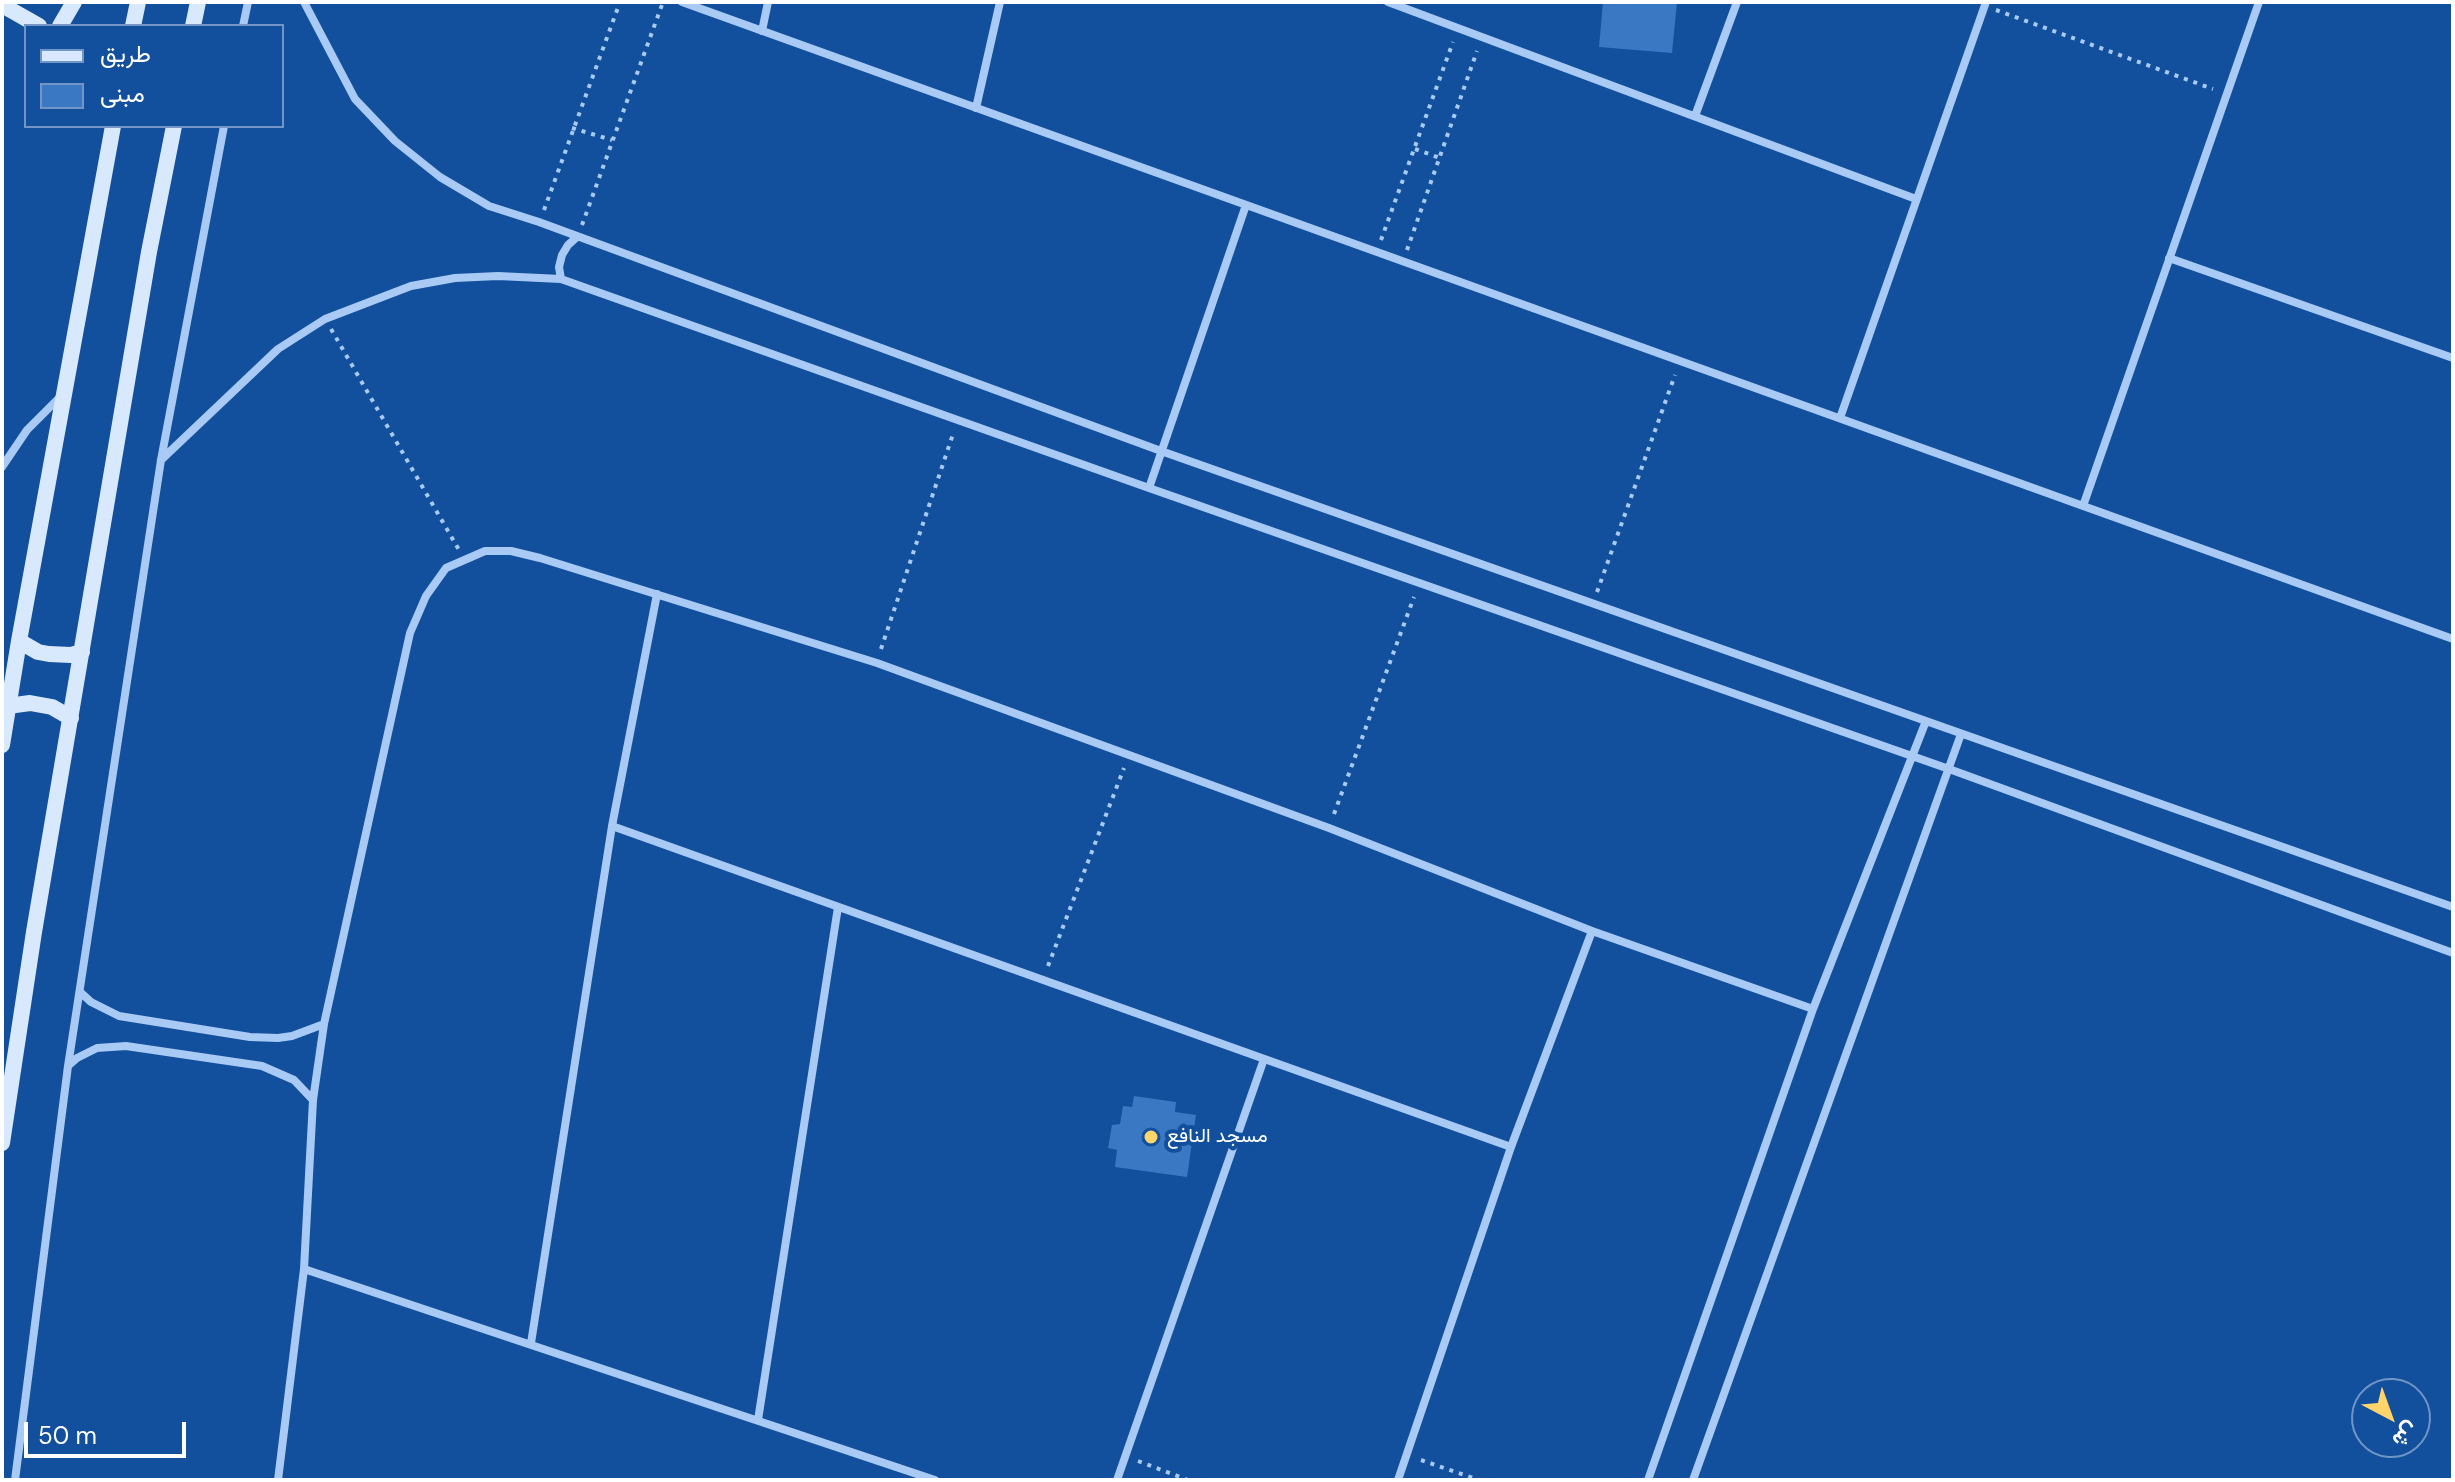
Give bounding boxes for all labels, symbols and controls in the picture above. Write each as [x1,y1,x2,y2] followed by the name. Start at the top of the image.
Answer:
[24,24,284,128] legend
[100,38,151,69] text: طريق
[100,78,145,109] text: مبنى
[1167,1125,1268,1149] place label: مسجد النافع
[1142,1128,1160,1146] marker: مسجد النافع
[2351,1378,2431,1458] north arrow
[28,1406,190,1456] scale bar
[2386,1415,2425,1455] text: ش
[38,1420,97,1451] text: 50 m

